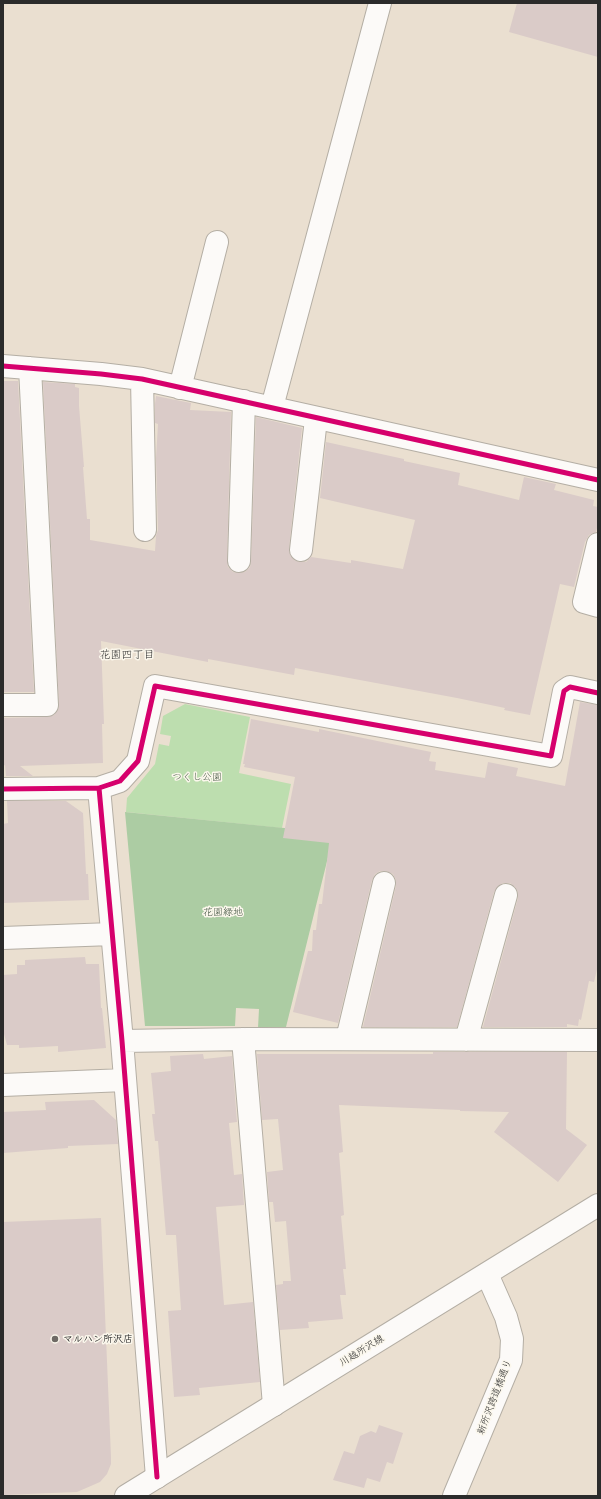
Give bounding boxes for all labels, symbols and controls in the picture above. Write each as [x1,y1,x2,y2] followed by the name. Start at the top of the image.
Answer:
[100,648,154,662] district label: 花園四丁目
[172,771,222,783] park label: つくし公園
[203,906,243,918] park label: 花園緑地
[63,1333,133,1345] place label: マルハン所沢店
[338,1333,386,1369] street label: 川越所沢線
[50,1334,60,1344] marker: マルハン所沢店
[475,1358,515,1436] street label: 新所沢跨道橋通り

